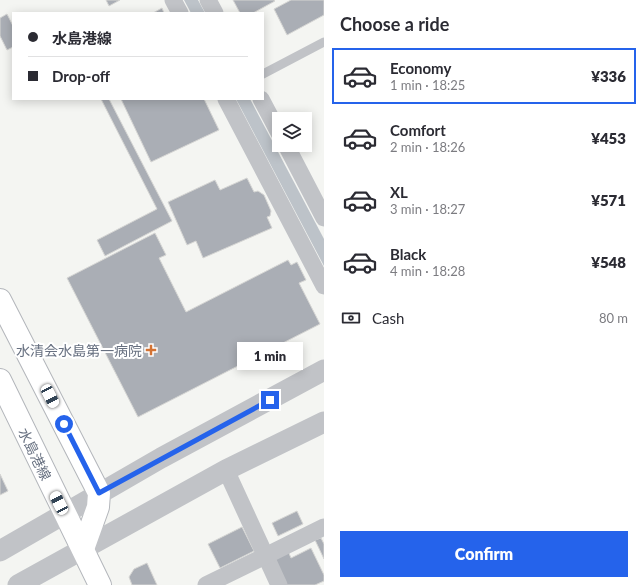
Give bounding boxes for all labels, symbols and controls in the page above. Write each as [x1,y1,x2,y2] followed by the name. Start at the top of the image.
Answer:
[340,13,449,35] text: Choose a ride
[52,29,112,47] text: 水島港線
[342,58,378,94] icon: car
[390,59,451,77] text: Economy
[52,67,110,85] text: Drop-off
[591,67,626,85] text: ¥336
[390,77,465,93] text: 1 min · 18:25
[272,112,312,152] map controls
[272,112,312,152] button: layers
[342,120,378,156] icon: car
[390,121,446,139] text: Comfort
[591,129,626,147] text: ¥453
[390,139,465,155] text: 2 min · 18:26
[342,182,378,218] icon: car
[390,183,408,201] text: XL
[591,191,626,209] text: ¥571
[390,201,465,217] text: 3 min · 18:27
[342,244,378,280] icon: car
[390,245,426,263] text: Black
[591,253,626,271] text: ¥548
[390,263,465,279] text: 4 min · 18:28
[340,307,362,329] icon: cash
[372,309,404,327] text: Cash
[599,310,628,326] text: 80 m
[16,342,142,359] place label: 水清会水島第一病院
[237,342,303,370] callout: 1 min
[145,344,157,356] marker: 水清会水島第一病院
[254,348,286,364] text: 1 min
[39,383,61,409] car
[261,391,279,409] route end
[55,415,73,433] route start
[15,425,55,483] street label: 水島港線
[48,490,70,516] car
[340,531,628,577] button: Confirm

